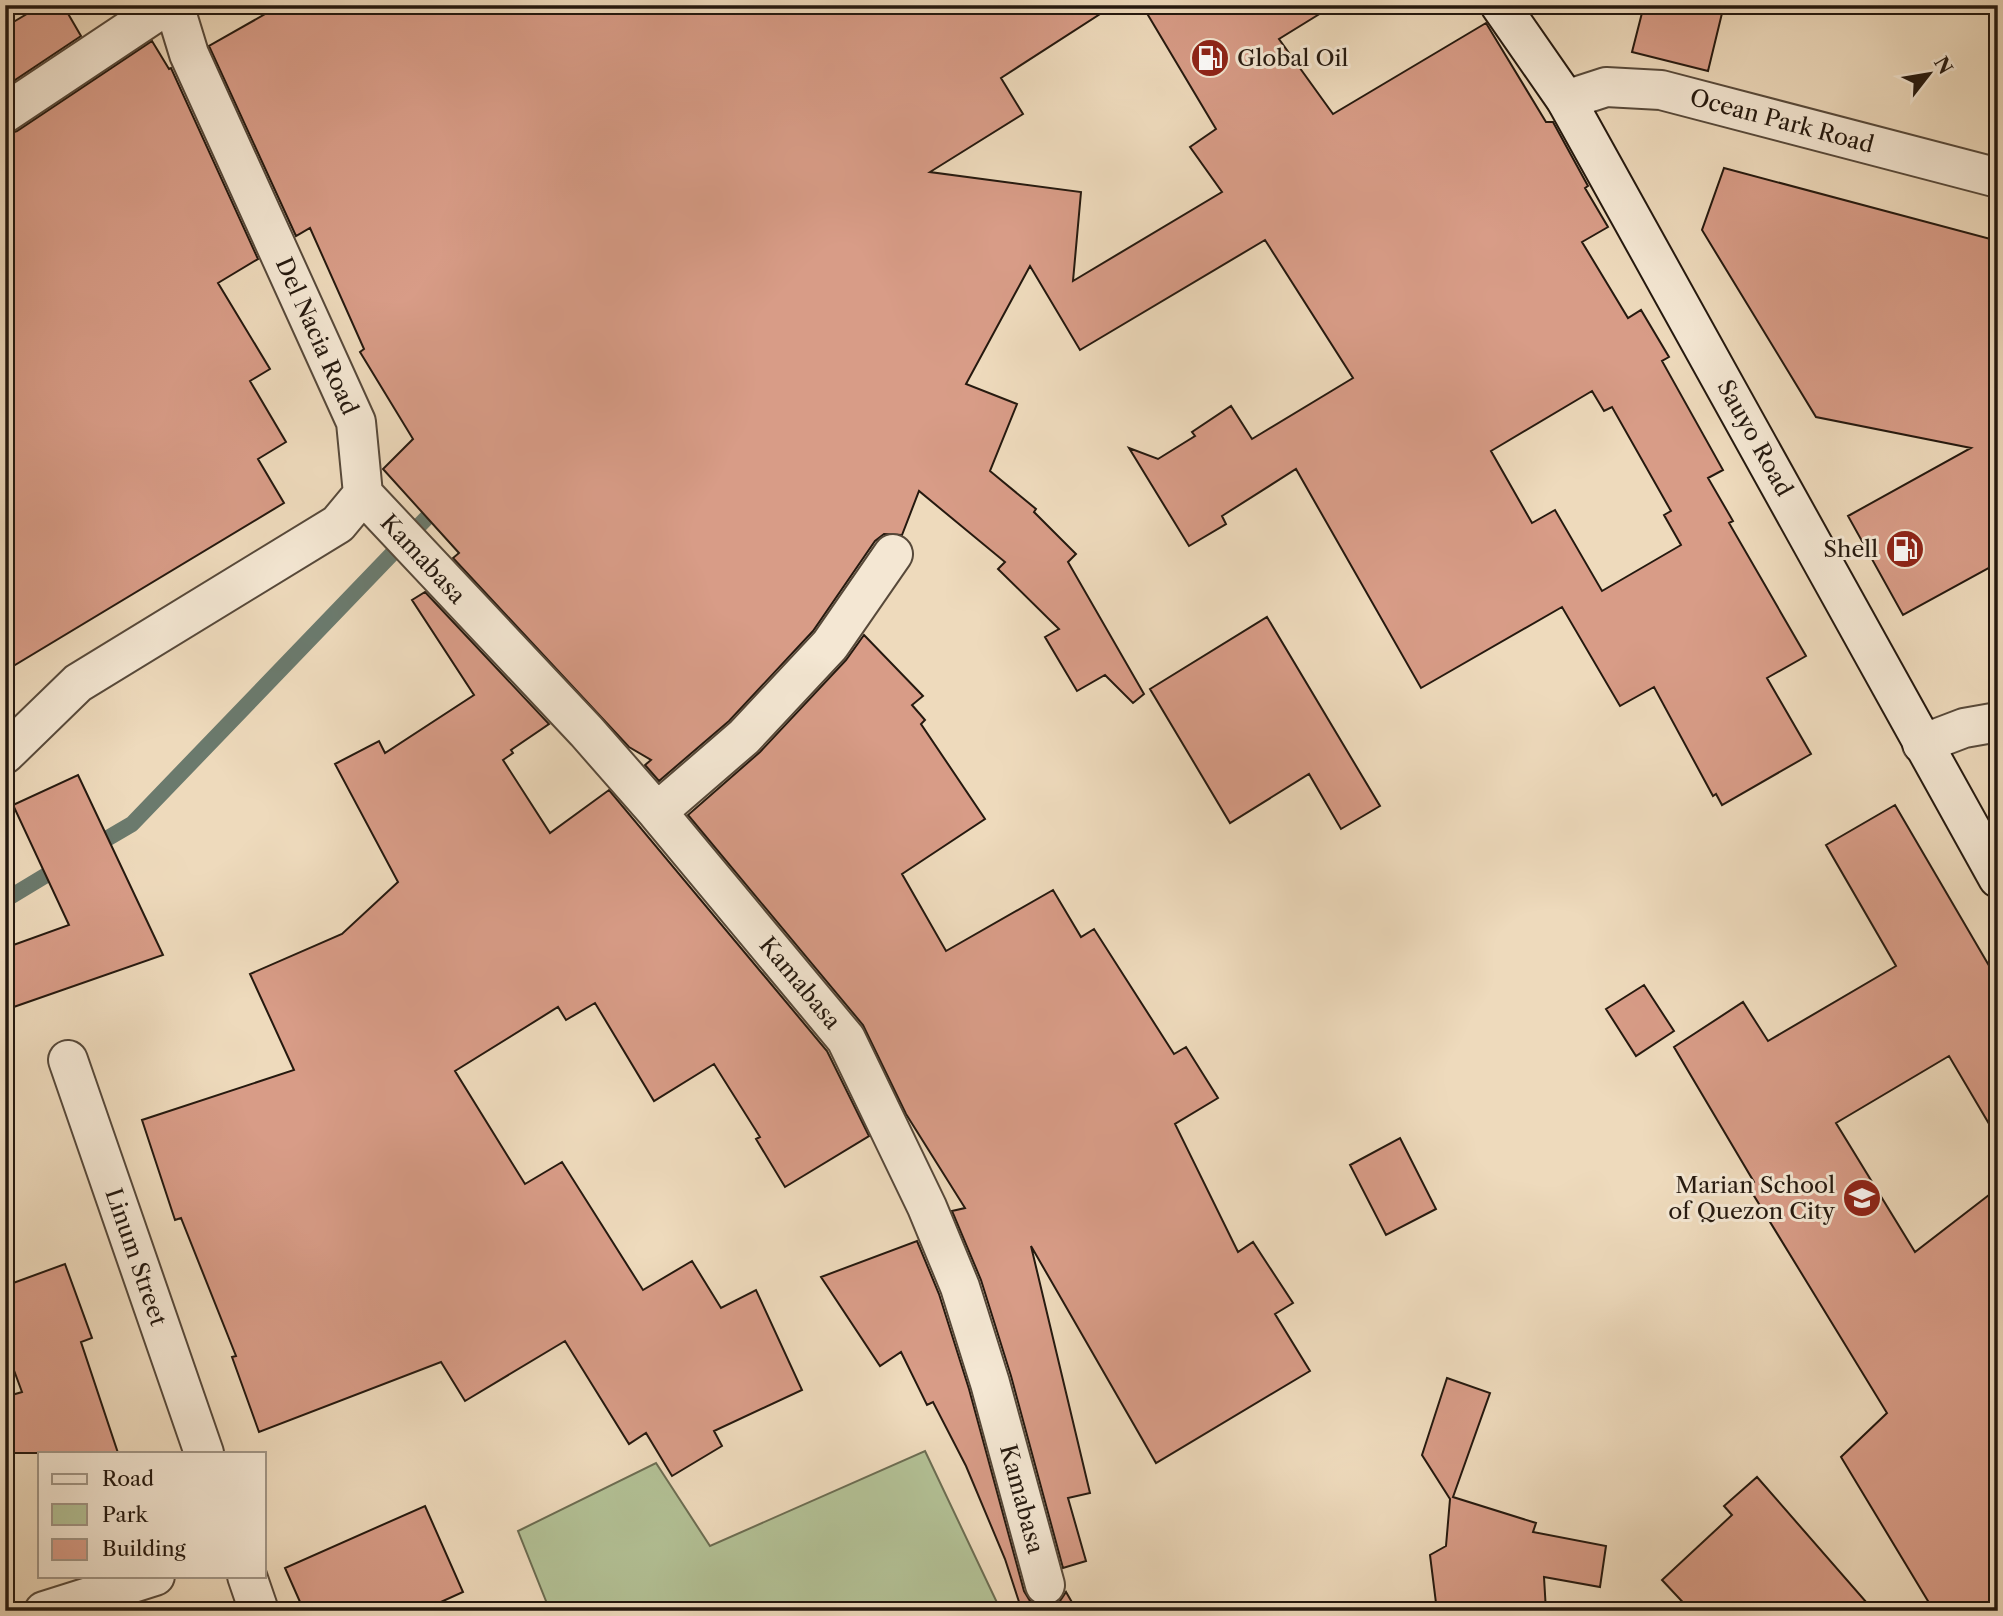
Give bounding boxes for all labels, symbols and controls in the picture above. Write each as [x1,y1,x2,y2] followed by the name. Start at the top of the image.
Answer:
[1189,37,1231,79] fuel station icon: Global Oil
[1895,38,1965,108] north arrow
[1237,44,1349,72] place label: Global Oil
[1929,53,1957,79] text: N
[1687,83,1877,159] street label: Ocean Park Road
[270,253,364,419] street label: Del Nacia Road
[1711,375,1799,501] street label: Sauyo Road
[375,509,472,610] street label: Kamabasa
[1884,528,1926,570] fuel station icon: Shell
[1823,535,1878,563] place label: Shell
[753,931,847,1035] street label: Kamabasa
[1668,1171,1835,1225] place label: Marian School of Quezon City
[1841,1177,1883,1219] school or university icon: Marian School of Quezon City
[99,1185,173,1329] street label: Linum Street
[994,1441,1050,1557] street label: Kamabasa
[38,1452,266,1578] legend
[102,1466,154,1491] text: Road
[102,1502,148,1527] text: Park
[102,1536,187,1561] text: Building

